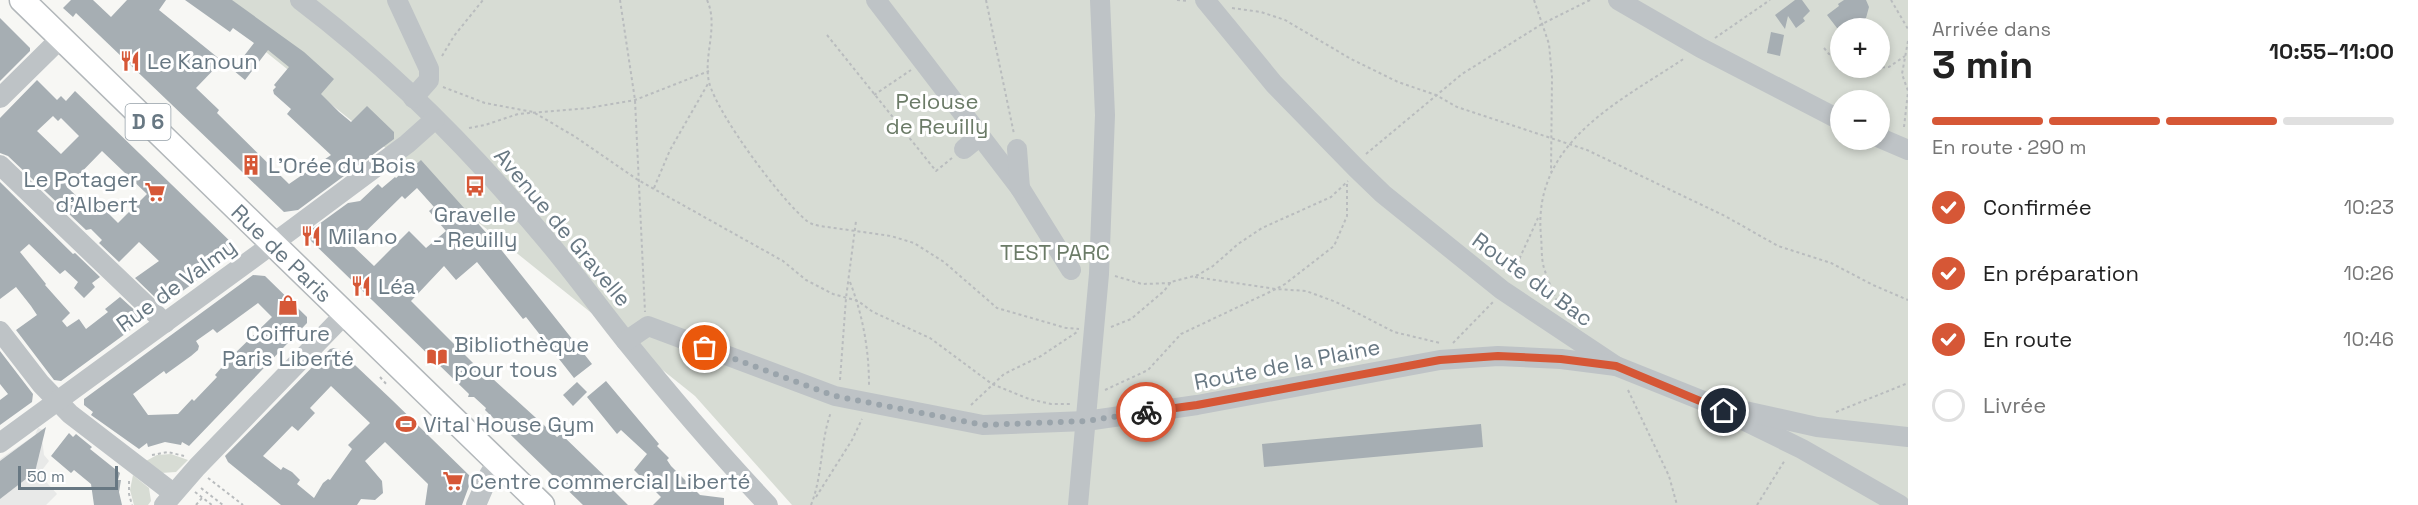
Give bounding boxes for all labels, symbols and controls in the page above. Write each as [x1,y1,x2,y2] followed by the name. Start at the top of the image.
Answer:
[1932,16,2051,42] text: Arrivée dans
[1830,18,1890,150] map controls
[1830,18,1890,78] button: +
[2269,37,2394,65] text: 10:55–11:00
[1932,40,2033,89] text: 3 min
[147,47,258,75] place label: Le Kanoun
[118,49,142,73] restaurant icon: Le Kanoun
[886,87,988,140] park label: Pelouse de Reuilly
[1830,90,1890,150] button: −
[126,104,170,140] road number: D 6
[1932,134,2087,160] text: En route · 290 m
[488,142,638,312] street label: Avenue de Gravelle
[268,151,416,179] place label: L'Orée du Bois
[239,153,263,177] building icon: L'Orée du Bois
[24,165,138,218] place label: Le Potager d'Albert
[463,174,487,198] bus stop icon: Gravelle - Reuilly
[143,180,167,204] supermarket icon: Le Potager d'Albert
[1932,191,1965,224] icon: check
[1983,193,2092,221] text: Confirmée
[2344,194,2394,220] text: 10:23
[226,198,338,308] street label: Rue de Paris
[432,200,518,253] place label: Gravelle - Reuilly
[328,222,398,250] place label: Milano
[299,224,323,248] restaurant icon: Milano
[1467,226,1599,332] street label: Route du Bac
[110,232,242,338] street label: Rue de Valmy
[1000,238,1110,266] park label: TEST PARC
[1932,257,1965,290] icon: check
[1983,259,2139,287] text: En préparation
[2343,260,2394,286] text: 10:26
[378,272,416,300] place label: Léa
[349,274,373,298] restaurant icon: Léa
[276,293,300,317] shop icon: Coiffure Paris Liberté
[222,319,354,372] place label: Coiffure Paris Liberté
[679,322,730,373] pin
[1932,323,1965,356] icon: check
[1983,325,2072,353] text: En route
[2343,326,2394,352] text: 10:46
[454,330,589,383] place label: Bibliothèque pour tous
[688,331,721,364] icon: bag
[1192,332,1382,396] street label: Route de la Plaine
[425,345,449,369] library icon: Bibliothèque pour tous
[1116,382,1176,442] courier
[1698,385,1749,436] pin
[1983,391,2046,419] text: Livrée
[1707,394,1740,427] icon: home
[1130,396,1163,429] icon: bike
[423,410,594,438] place label: Vital House Gym
[394,412,418,436] sports icon: Vital House Gym
[18,463,118,490] scale bar
[27,466,65,487] text: 50 m
[470,467,750,495] place label: Centre commercial Liberté
[441,469,465,493] supermarket icon: Centre commercial Liberté

